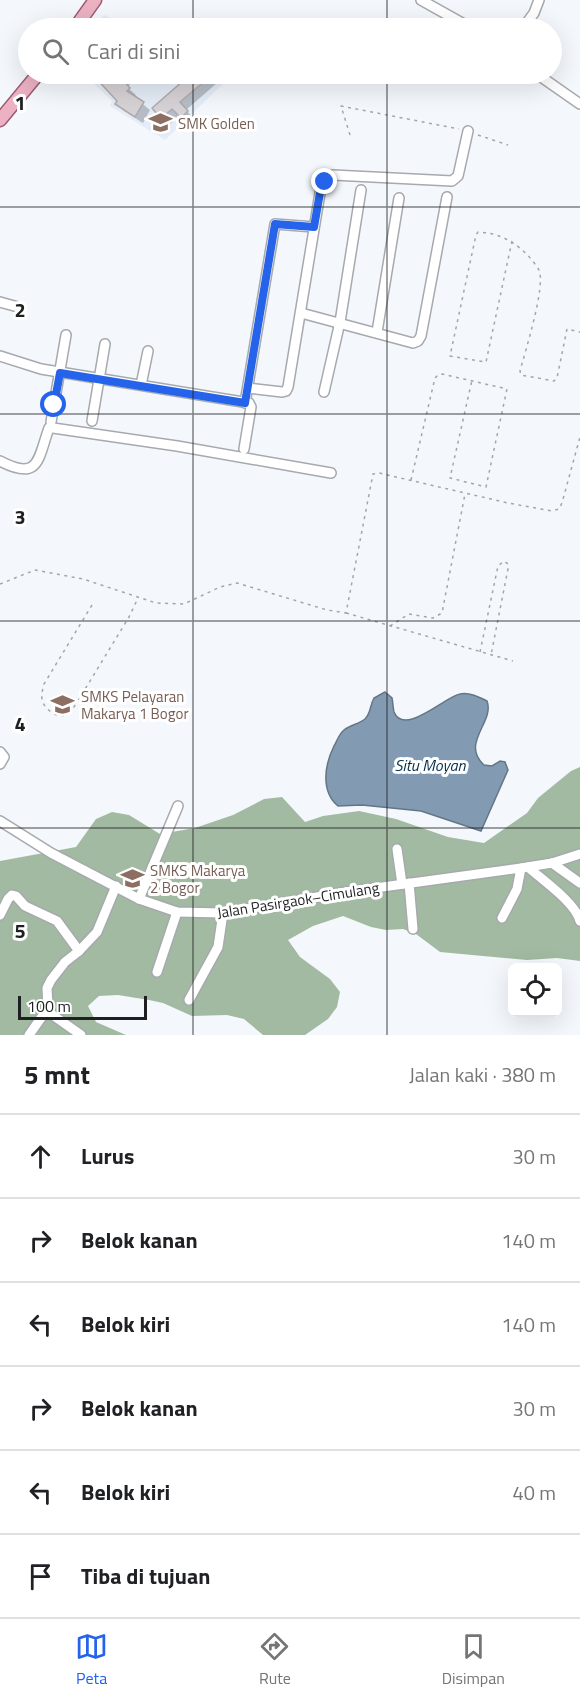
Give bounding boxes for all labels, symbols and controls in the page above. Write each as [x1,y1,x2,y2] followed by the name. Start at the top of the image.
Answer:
[18,18,562,84] search box
[87,34,180,68] text: Cari di sini
[39,35,72,68] icon: search
[14,87,26,118] text: 1
[147,110,173,136] school or university icon: SMK Golden
[178,112,255,135] place label: SMK Golden
[311,168,337,194] route end
[14,294,26,325] text: 2
[40,391,66,417] route start
[14,501,26,532] text: 3
[81,685,189,725] place label: SMKS Pelayaran Makarya 1 Bogor
[50,692,76,718] school or university icon: SMKS Pelayaran Makarya 1 Bogor
[14,708,26,739] text: 4
[395,753,467,777] water label: Situ Moyan
[150,859,246,899] place label: SMKS Makarya 2 Bogor
[119,866,145,892] school or university icon: SMKS Makarya 2 Bogor
[215,876,381,924] street label: Jalan Pasirgaok–Cimulang
[14,915,26,946] text: 5
[508,963,562,1017] map controls
[508,963,562,1017] button: locate
[18,993,147,1020] scale bar
[27,994,71,1018] text: 100 m
[24,1055,90,1094] text: 5 mnt
[409,1059,556,1090] text: Jalan kaki · 380 m
[81,1139,134,1173] text: Lurus
[24,1140,57,1173] icon: ahead
[512,1141,556,1172] text: 30 m
[81,1223,198,1257] text: Belok kanan
[24,1224,57,1257] icon: right
[501,1225,556,1256] text: 140 m
[81,1307,170,1341] text: Belok kiri
[24,1308,57,1341] icon: left
[501,1309,556,1340] text: 140 m
[81,1391,198,1425] text: Belok kanan
[24,1392,57,1425] icon: right
[512,1393,556,1424] text: 30 m
[81,1475,170,1509] text: Belok kiri
[24,1476,57,1509] icon: left
[512,1477,556,1508] text: 40 m
[81,1559,210,1593] text: Tiba di tujuan
[24,1560,57,1593] icon: arrive
[75,1630,108,1690] tab: Peta
[258,1630,291,1690] tab: Rute
[442,1630,505,1690] tab: Disimpan

